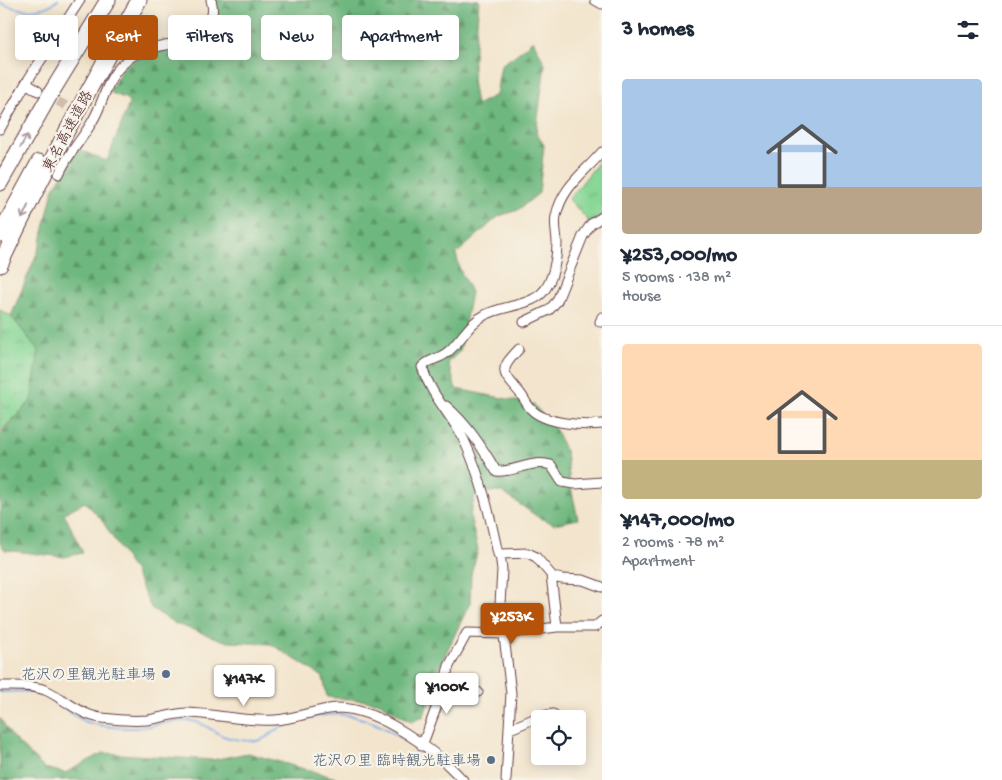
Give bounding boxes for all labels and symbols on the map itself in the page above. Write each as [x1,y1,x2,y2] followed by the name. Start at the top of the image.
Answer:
[39,88,98,176] street label: 東名高速道路
[19,134,29,148] one-way arrow
[19,204,29,219] one-way arrow
[477,602,547,645] pin: ¥253K
[209,664,279,707] pin: ¥147K
[21,666,156,685] place label: 花沢の里観光駐車場
[160,668,172,680] marker: 花沢の里観光駐車場
[412,672,482,715] pin: ¥100K
[312,752,481,771] place label: 花沢の里 臨時観光駐車場
[485,754,497,766] marker: 花沢の里 臨時観光駐車場

